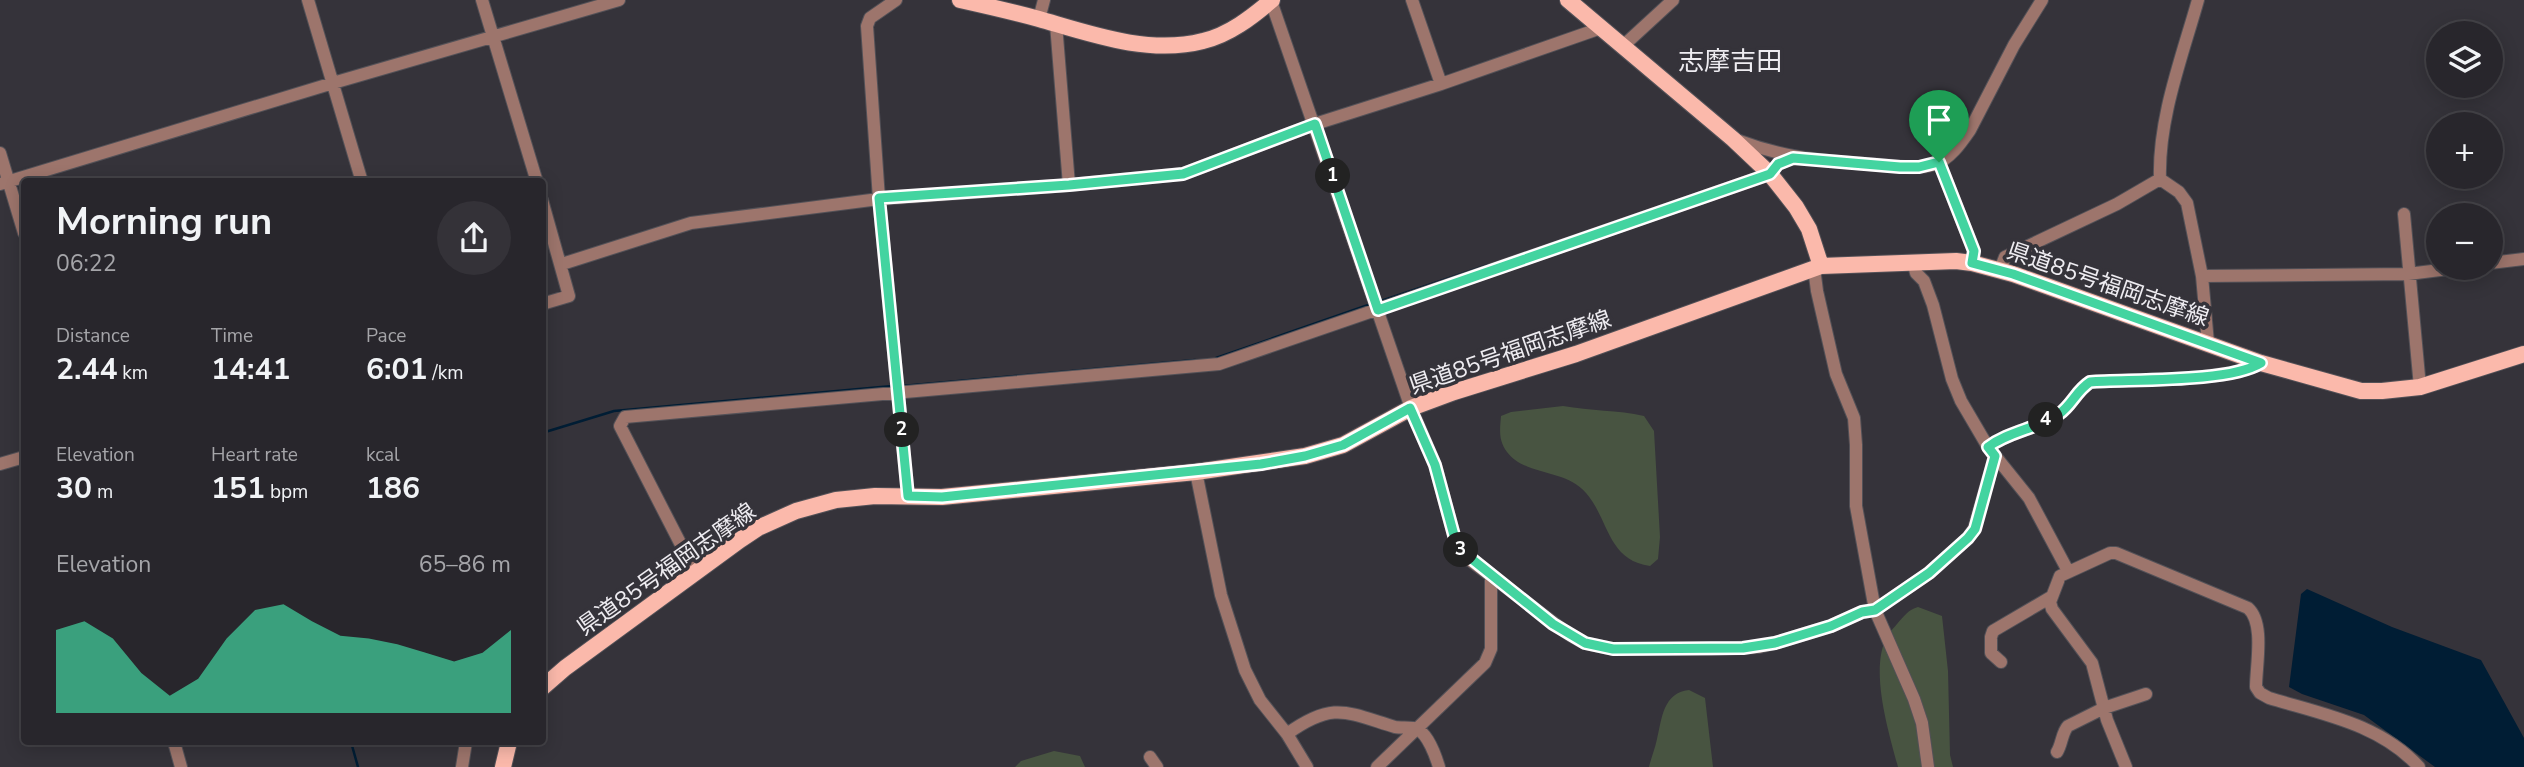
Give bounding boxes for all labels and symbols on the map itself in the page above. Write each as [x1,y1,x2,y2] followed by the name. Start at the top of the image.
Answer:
[1678,44,1782,79] district label: 志摩吉田
[1909,90,1969,162] pin
[1316,158,1350,194] pin: 1
[2003,235,2213,334] street label: 県道85号福岡志摩線
[1405,303,1615,402] street label: 県道85号福岡志摩線
[2028,402,2064,438] pin: 4
[884,412,920,448] pin: 2
[571,496,762,643] street label: 県道85号福岡志摩線
[1444,532,1478,568] pin: 3

